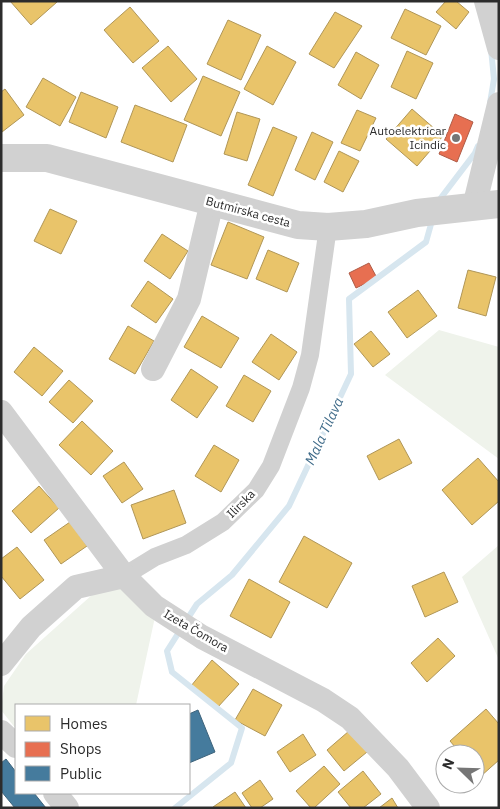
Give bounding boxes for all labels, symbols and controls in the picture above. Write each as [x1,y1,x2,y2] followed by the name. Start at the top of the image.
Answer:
[369,123,447,152] place label: Autoelektricar Icindic
[450,132,462,144] marker: Autoelektricar Icindic
[204,193,293,230] street label: Butmirska cesta
[301,394,347,468] water label: Mala Tilava
[223,486,258,521] street label: Ilirska
[161,606,232,655] street label: Izeta Čomora
[15,704,190,794] legend
[60,714,108,733] text: Homes
[60,739,102,758] text: Shops
[435,744,485,794] north arrow
[438,756,458,772] text: N
[60,764,102,783] text: Public

